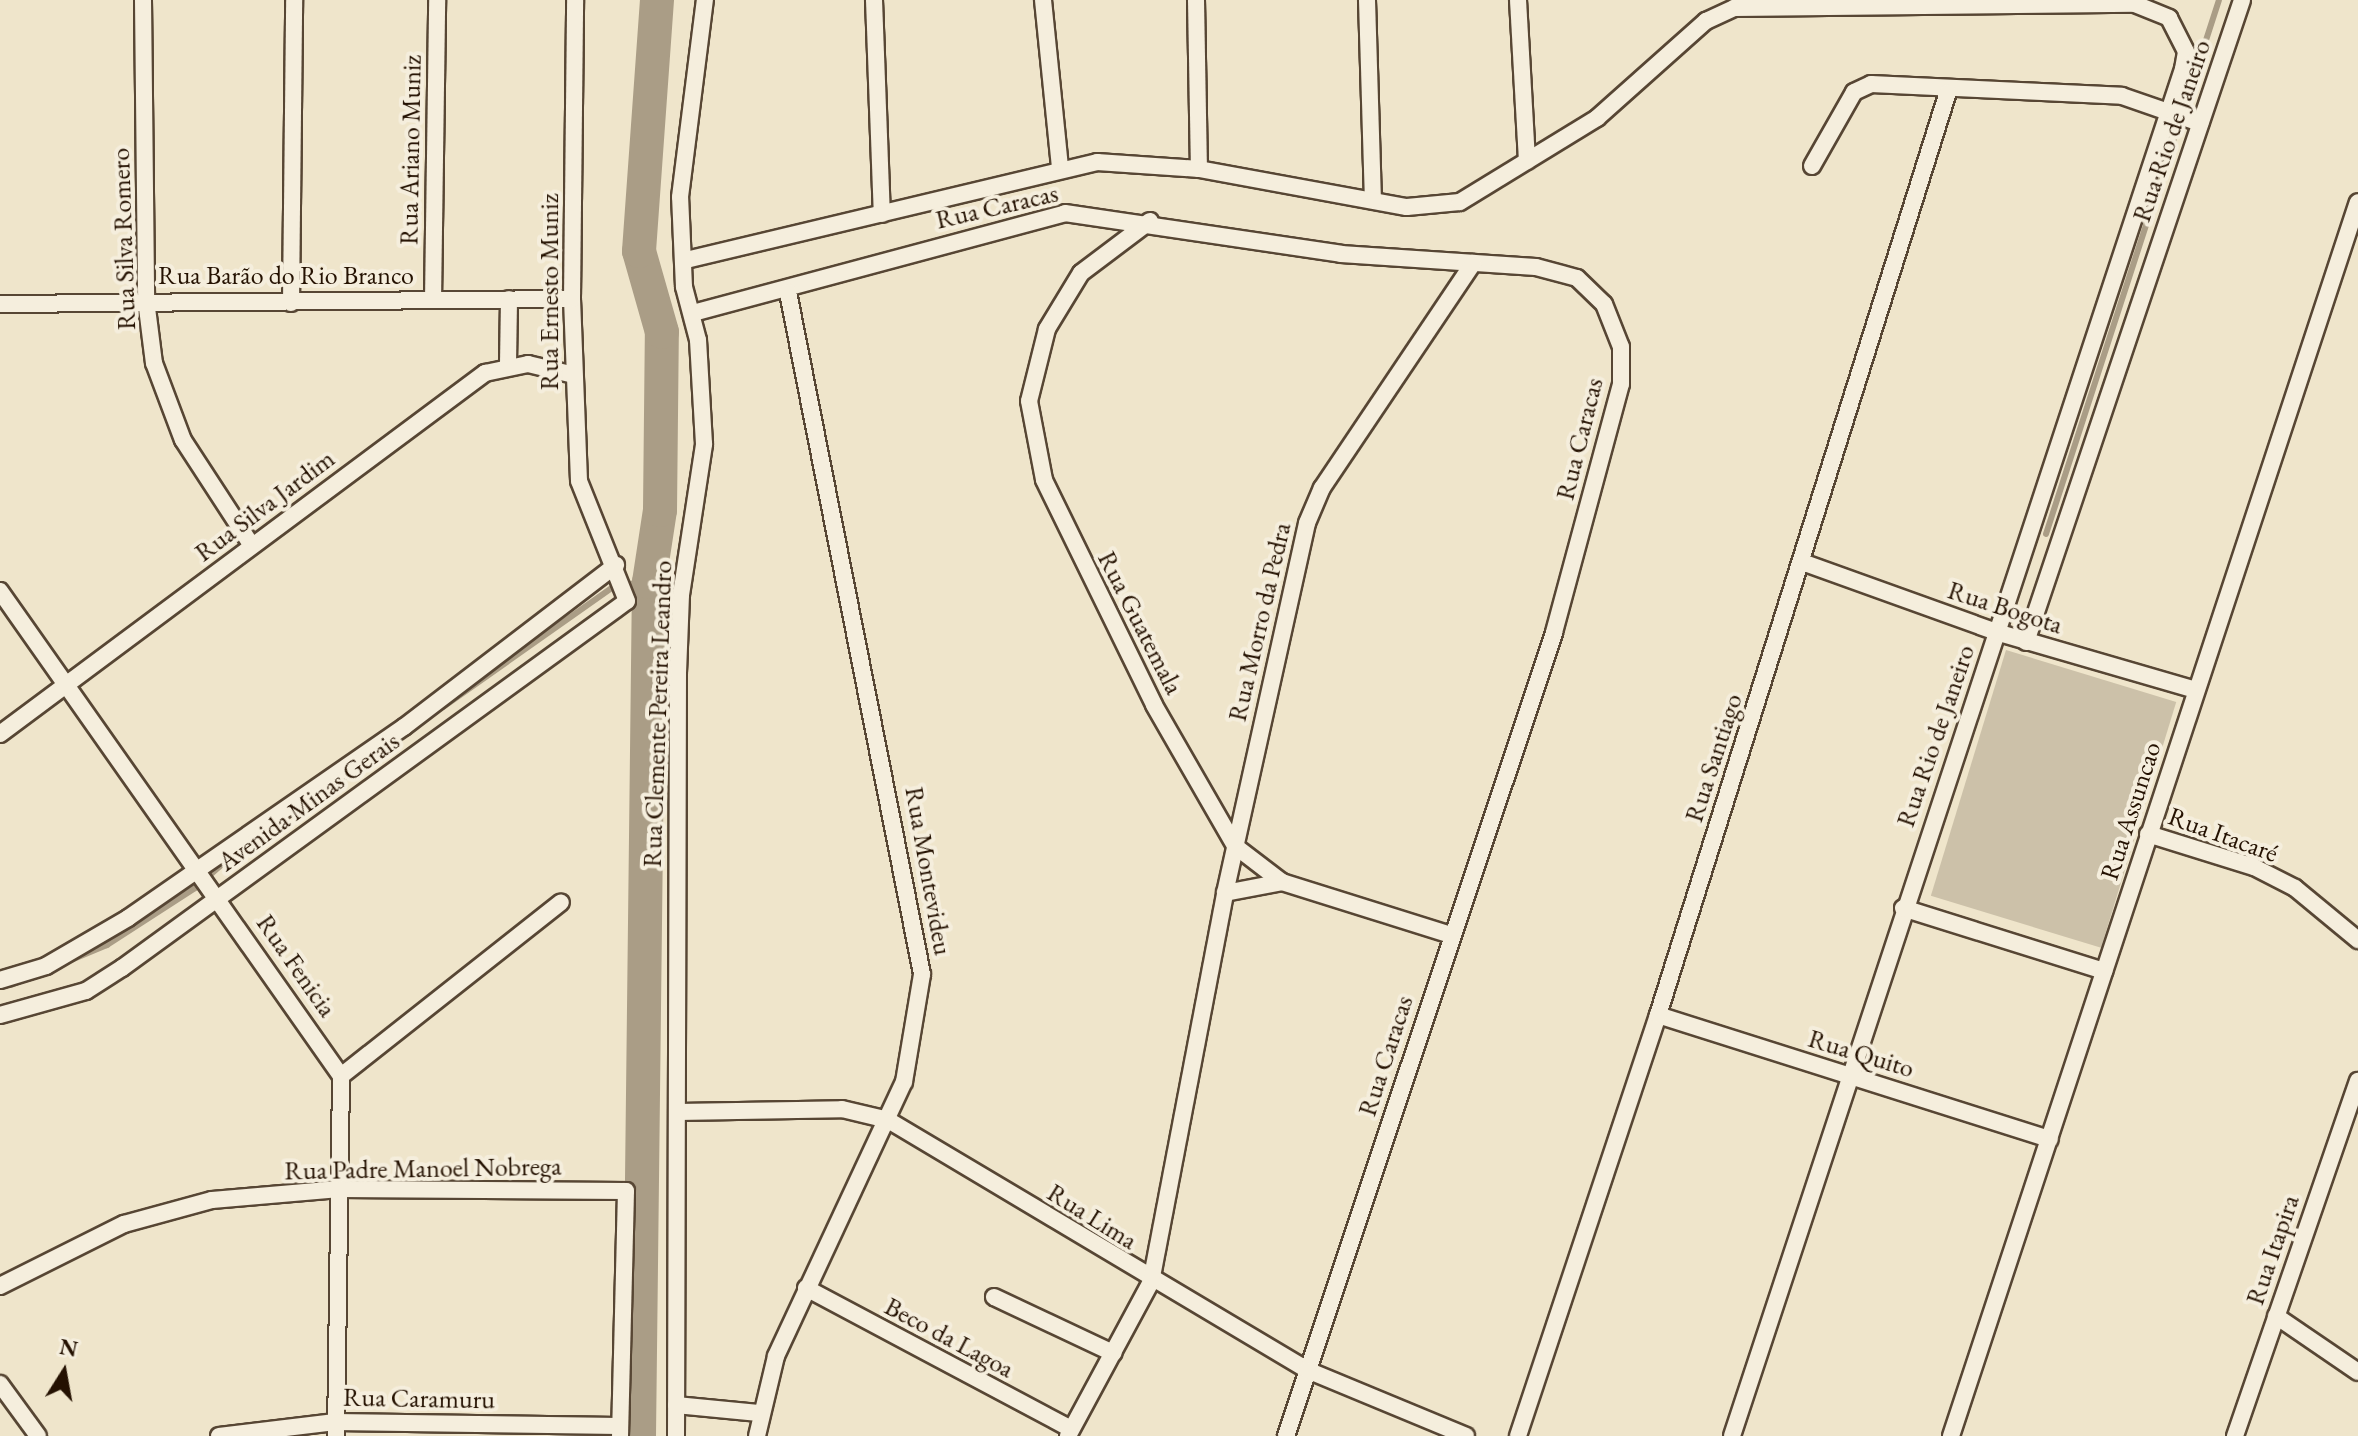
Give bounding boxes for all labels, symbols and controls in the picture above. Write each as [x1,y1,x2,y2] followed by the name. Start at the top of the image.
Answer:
[2126,36,2218,226] street label: Rua Rio de Janeiro
[394,55,428,245] street label: Rua Ariano Muniz
[105,147,143,331] street label: Rua Silva Romero
[933,178,1061,236] street label: Rua Caracas
[534,194,566,390] street label: Rua Ernesto Muniz
[158,260,414,292] street label: Rua Barão do Rio Branco
[1550,375,1610,503] street label: Rua Caracas
[189,443,341,569] street label: Rua Silva Jardim
[1222,520,1298,724] street label: Rua Morro da Pedra
[1091,546,1189,700] street label: Rua Guatemala
[637,560,679,868] street label: Rua Clemente Pereira Leandro
[1944,575,2066,641] street label: Rua Bogota
[1890,641,1982,831] street label: Rua Rio de Janeiro
[1679,690,1749,826] street label: Rua Santiago
[212,726,406,878] street label: Avenida Minas Gerais
[2094,738,2168,884] street label: Rua Assuncao
[898,784,958,958] street label: Rua Montevideu
[2164,801,2282,869] street label: Rua Itacaré
[249,909,343,1023] street label: Rua Fenicia
[1352,992,1420,1120] street label: Rua Caracas
[1804,1023,1918,1085] street label: Rua Quito
[284,1151,562,1187] street label: Rua Padre Manoel Nobrega
[1041,1177,1143,1257] street label: Rua Lima
[2240,1191,2306,1309] street label: Rua Itapira
[879,1291,1019,1385] street label: Beco da Lagoa
[24,1332,104,1412] north arrow
[57,1332,80,1364] text: N
[343,1382,495,1416] street label: Rua Caramuru

